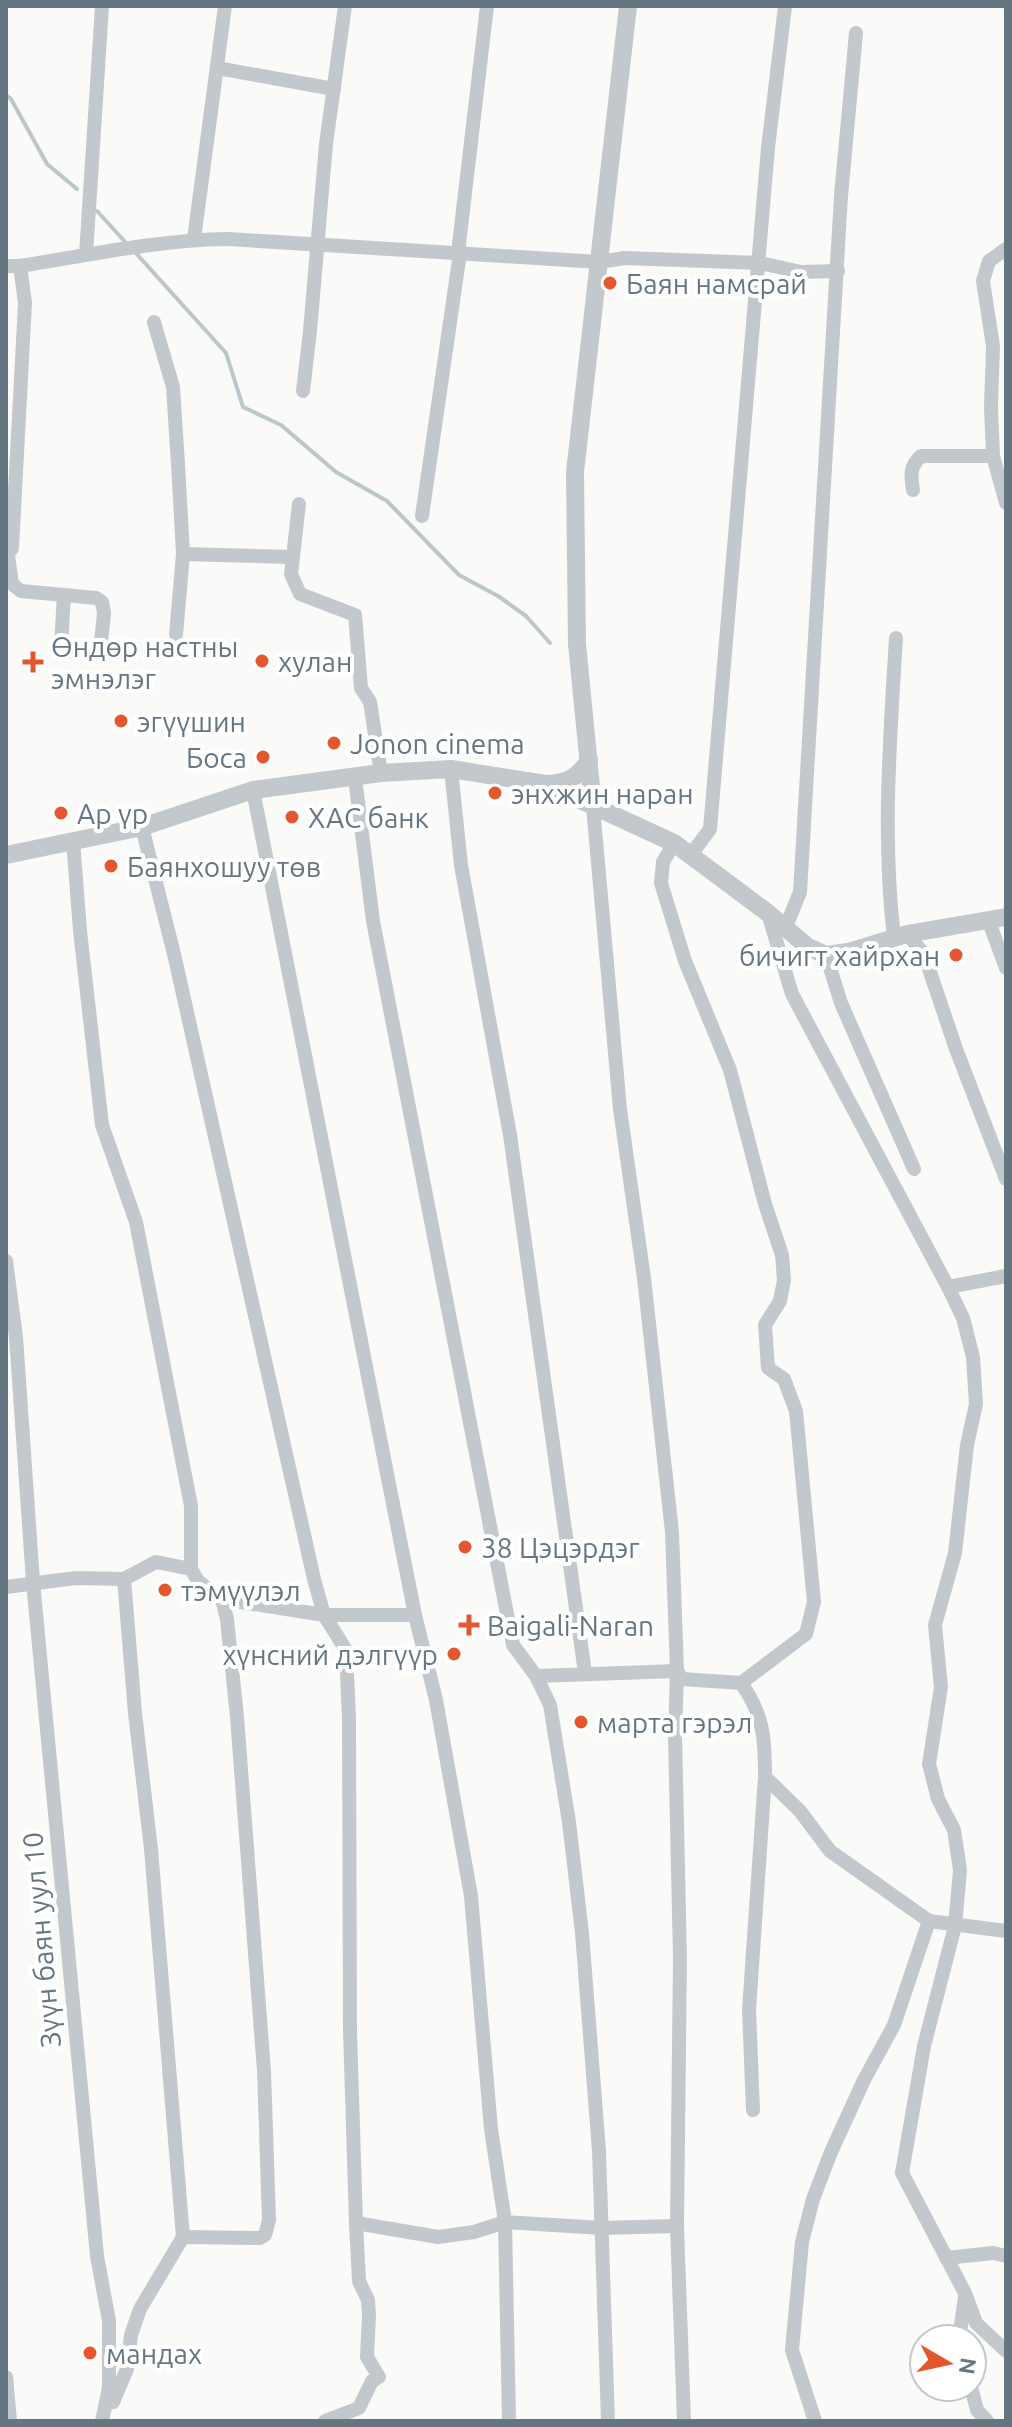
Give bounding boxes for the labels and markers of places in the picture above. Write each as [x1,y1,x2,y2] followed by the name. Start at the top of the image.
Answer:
[626,268,807,299] place label: Баян намсрай
[601,274,619,292] marker: Баян намсрай
[51,631,238,694] place label: Өндөр настны эмнэлэг
[278,646,352,677] place label: хулан
[22,651,44,673] marker: Өндөр настны эмнэлэг
[253,652,271,670] marker: хулан
[137,706,246,737] place label: эгүүшин
[112,712,130,730] marker: эгүүшин
[350,728,525,759] place label: Jonon cinema
[325,734,343,752] marker: Jonon cinema
[186,742,247,773] place label: Боса
[254,748,272,766] marker: Боса
[511,778,694,809] place label: энхжин наран
[486,784,504,802] marker: энхжин наран
[77,798,148,829] place label: Ар үр
[308,802,429,833] place label: ХАС банк
[52,804,70,822] marker: Ар үр
[283,808,301,826] marker: ХАС банк
[127,851,321,882] place label: Баянхошуу төв
[102,857,120,875] marker: Баянхошуу төв
[739,940,940,971] place label: бичигт хайрхан
[947,946,965,964] marker: бичигт хайрхан
[481,1532,640,1563] place label: 38 Цэцэрдэг
[456,1538,474,1556] marker: 38 Цэцэрдэг
[181,1575,301,1606] place label: тэмүүлэл
[156,1581,174,1599] marker: тэмүүлэл
[487,1610,654,1641] place label: Baigali-Naran
[458,1614,480,1636] marker: Baigali-Naran
[222,1639,438,1670] place label: хүнсний дэлгүүр
[445,1645,463,1663] marker: хүнсний дэлгүүр
[597,1707,752,1738] place label: марта гэрэл
[572,1713,590,1731] marker: марта гэрэл
[106,2338,202,2369] place label: мандах
[81,2344,99,2362] marker: мандах

